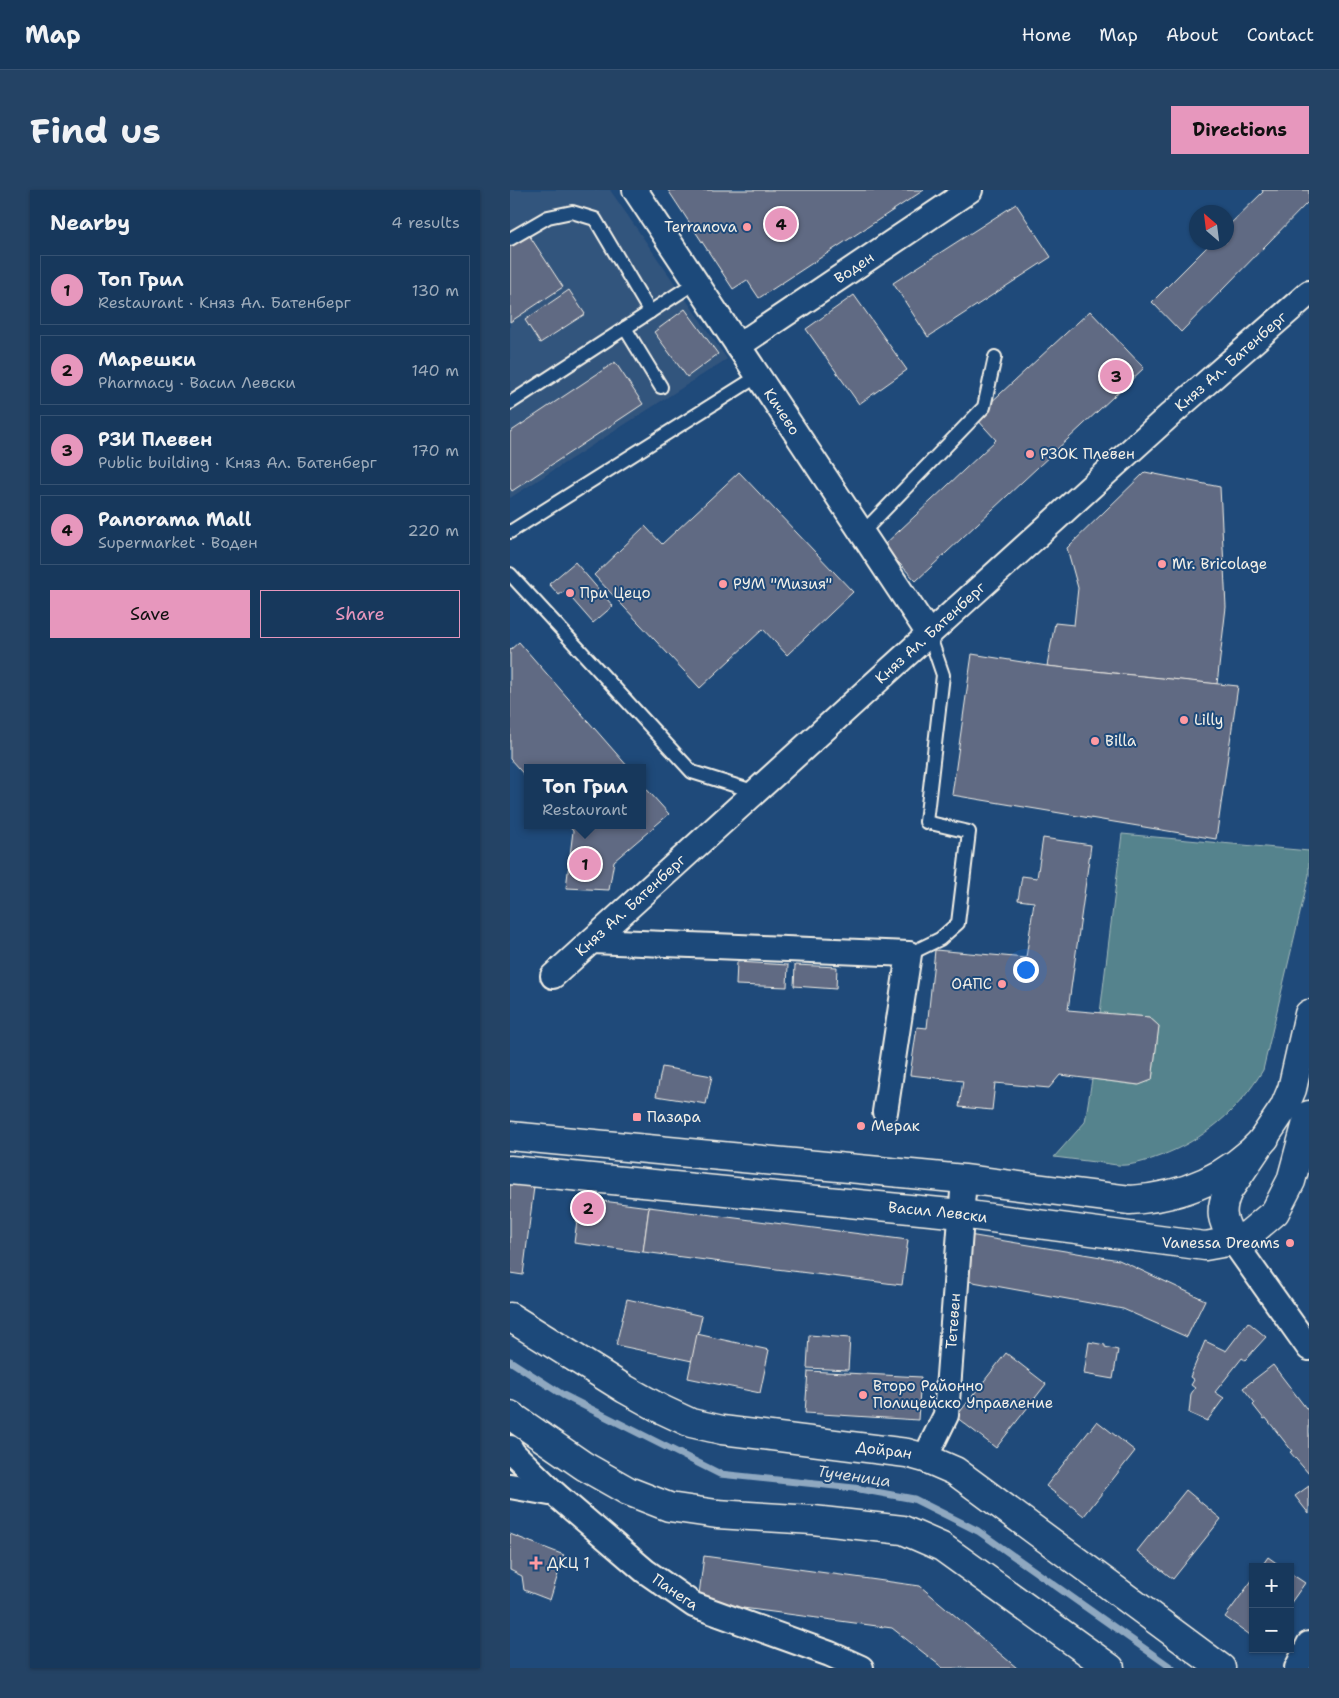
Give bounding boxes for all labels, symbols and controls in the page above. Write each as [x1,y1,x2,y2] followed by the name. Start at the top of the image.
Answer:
[25,19,81,51] text: Map
[1022,23,1071,47] text: Home
[1099,23,1138,47] text: Map
[1166,23,1219,47] text: About
[1247,23,1314,47] text: Contact
[1171,106,1309,154] button: Directions
[30,107,161,154] text: Find us
[765,205,797,243] pin: 4
[1189,205,1234,250] north arrow
[50,209,130,237] text: Nearby
[391,212,460,233] text: 4 results
[664,217,738,237] place label: Terranova
[741,221,753,233] marker: Terranova
[830,247,878,288] street label: Воден
[98,267,184,292] text: Топ Грил
[63,280,71,301] text: 1
[412,280,459,301] text: 130 m
[98,292,351,313] text: Restaurant · Княз Ал. Батенберг
[1171,307,1291,416] street label: Княз Ал. Батенберг
[98,347,196,372] text: Марешки
[1100,357,1132,395] pin: 3
[61,360,73,381] text: 2
[412,360,459,381] text: 140 m
[98,372,296,393] text: Pharmacy · Васил Левски
[759,385,805,439] street label: Кичево
[98,427,212,452] text: РЗИ Плевен
[61,440,73,461] text: 3
[412,440,459,461] text: 170 m
[1040,444,1135,464] place label: РЗОК Плевен
[1024,448,1036,460] marker: РЗОК Плевен
[98,452,377,473] text: Public building · Княз Ал. Батенберг
[98,507,251,532] text: Panorama Mall
[61,520,73,541] text: 4
[407,520,459,541] text: 220 m
[98,532,258,553] text: Supermarket · Воден
[1172,554,1267,574] place label: Mr. Bricolage
[1156,558,1168,570] marker: Mr. Bricolage
[733,574,832,594] place label: РУМ "Мизия"
[871,577,990,688] street label: Княз Ал. Батенберг
[717,578,729,590] marker: РУМ "Мизия"
[580,583,651,603] place label: При Цецо
[564,587,576,599] marker: При Цецо
[50,590,250,638] button: Save
[260,590,460,638] button: Share
[1194,710,1223,730] place label: Lilly
[1178,714,1190,726] marker: Lilly
[1105,731,1137,751] place label: Billa
[1089,735,1101,747] marker: Billa
[524,764,646,829] popup
[542,774,628,799] text: Топ Грил
[542,799,628,820] text: Restaurant
[569,845,601,883] pin: 1
[571,850,690,961] street label: Княз Ал. Батенберг
[1013,957,1039,983] your location
[951,974,992,994] place label: ОАПС
[996,978,1008,990] marker: ОАПС
[647,1107,701,1127] place label: Пазара
[631,1111,643,1123] marker: Пазара
[871,1116,920,1136] place label: Мерак
[855,1120,867,1132] marker: Мерак
[572,1189,604,1227] pin: 2
[887,1197,989,1227] street label: Васил Левски
[1162,1233,1280,1253] place label: Vanessa Dreams
[1284,1237,1296,1249] marker: Vanessa Dreams
[941,1292,965,1350] street label: Тетевен
[873,1376,1053,1413] place label: Второ Районно Полицейско Управление
[857,1389,869,1401] marker: Второ Районно Полицейско Управление
[855,1437,914,1464] street label: Дойран
[816,1460,892,1492] water label: Тученица
[547,1553,590,1573] place label: ДКЦ 1
[529,1556,543,1570] marker: ДКЦ 1
[1249,1563,1294,1653] map controls
[1249,1563,1294,1608] button: +
[648,1569,703,1615] street label: Панега
[1249,1608,1294,1653] button: −

